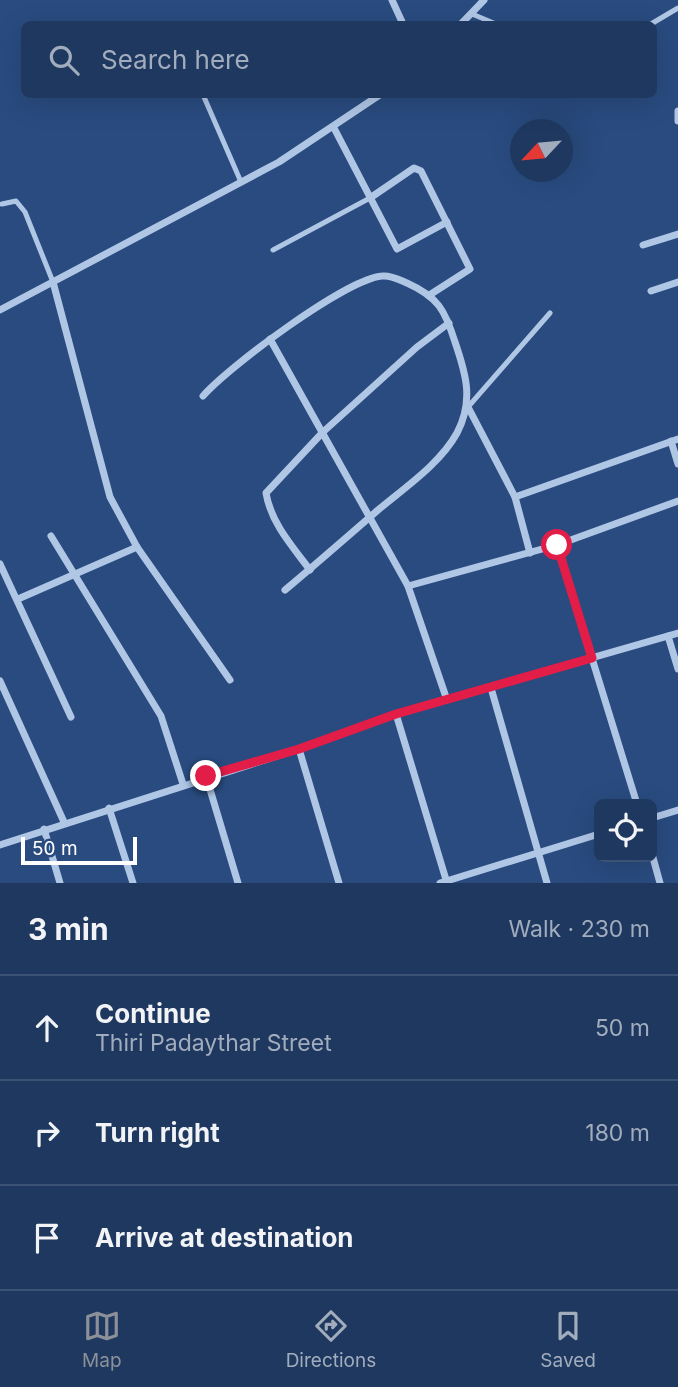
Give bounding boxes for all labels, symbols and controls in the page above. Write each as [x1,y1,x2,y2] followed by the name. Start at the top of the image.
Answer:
[21,21,657,98] search box
[45,41,83,79] icon: search
[101,44,250,75] text: Search here
[510,119,573,182] north arrow
[541,529,572,560] route start
[190,760,221,791] route end
[594,799,657,862] map controls
[594,799,657,862] button: locate
[21,834,136,866] scale bar
[32,837,78,860] text: 50 m
[28,911,109,947] text: 3 min
[508,915,650,943] text: Walk · 230 m
[95,998,211,1029] text: Continue
[28,1009,66,1047] icon: ahead
[595,1014,650,1042] text: 50 m
[95,1029,332,1057] text: Thiri Padaythar Street
[28,1114,66,1152] icon: right
[95,1117,220,1148] text: Turn right
[585,1119,650,1147] text: 180 m
[28,1219,66,1257] icon: arrive
[95,1222,354,1253] text: Arrive at destination
[82,1307,122,1372] tab: Map
[286,1307,376,1372] tab: Directions
[540,1307,596,1372] tab: Saved

